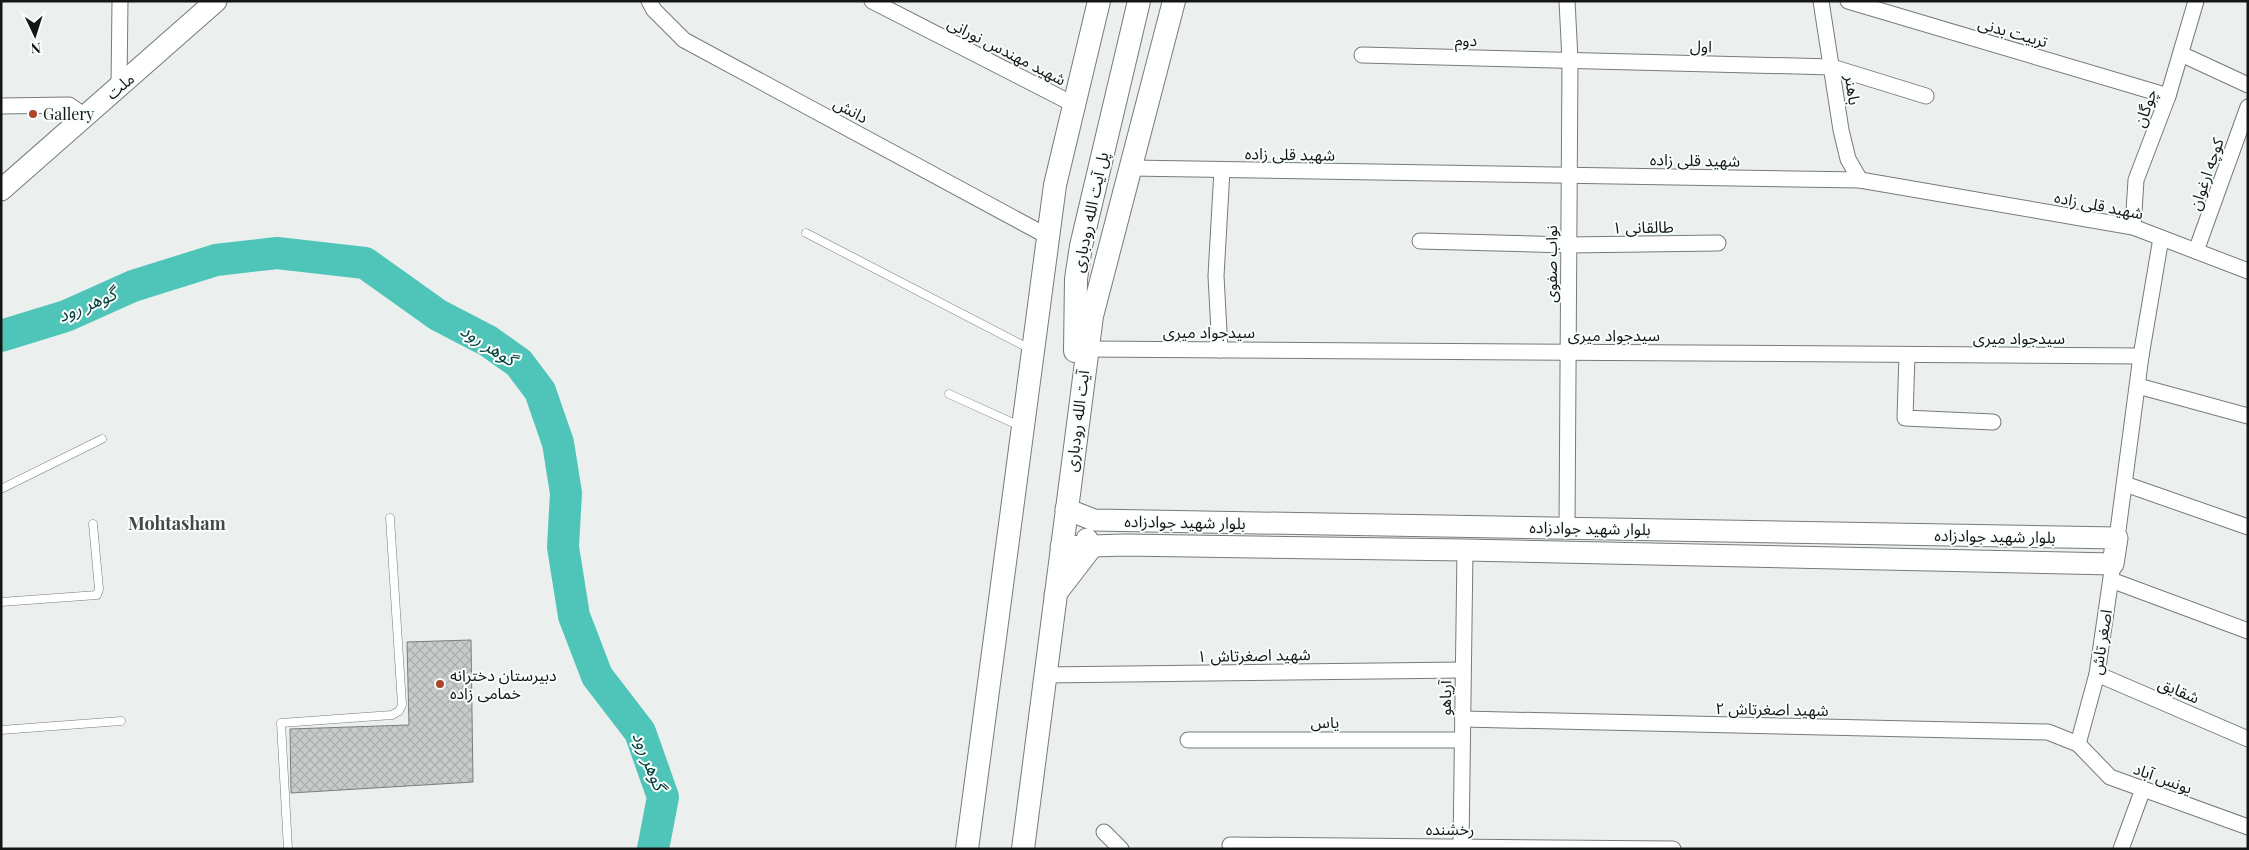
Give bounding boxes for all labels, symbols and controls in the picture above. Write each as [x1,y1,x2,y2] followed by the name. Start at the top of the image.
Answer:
[10,10,60,60] north arrow
[944,12,1070,89] street label: شهید مهندس نورانی
[1976,12,2051,52] street label: تربیت بدنی
[1455,29,1477,53] street label: دوم
[1690,35,1712,57] street label: اول
[30,39,42,58] text: N
[101,68,138,104] street label: ملت
[1841,73,1866,106] street label: باهنر
[2128,86,2162,130] street label: چوگان
[830,92,872,127] street label: دانش
[43,103,94,124] place label: Gallery
[27,108,39,120] marker: Gallery
[2183,135,2229,213] street label: کوچه ارغوان
[1245,142,1335,165] street label: شهید قلی زاده
[1650,148,1740,171] street label: شهید قلی زاده
[1066,150,1114,274] street label: پل آیت الله رودباری
[2053,186,2145,223] street label: شهید قلی زاده
[1612,215,1674,238] street label: طالقانی ۱
[1540,225,1561,303] street label: نواب صفوی
[54,280,123,327] water label: گوهر رود
[456,317,524,373] water label: گوهر رود
[1163,321,1255,342] street label: سیدجواد میری
[1568,324,1660,345] street label: سیدجواد میری
[1973,327,2065,348] street label: سیدجواد میری
[1060,368,1093,473] street label: آیت الله رودباری
[1124,510,1246,533] street label: بلوار شهید جوادزاده
[128,511,227,535] district label: Mohtasham
[1529,516,1651,539] street label: بلوار شهید جوادزاده
[1934,524,2056,547] street label: بلوار شهید جوادزاده
[2085,608,2116,676] street label: اصغر تاش
[1197,643,1311,666] street label: شهید اصغرتاش ۱
[450,664,557,703] place label: دبیرستان دخترانه خمامی زاده
[2155,672,2203,708] street label: شقایق
[434,678,446,690] marker: دبیرستان دخترانه خمامی زاده
[1434,679,1455,716] street label: آریاهو
[1715,697,1829,720] street label: شهید اصغرتاش ۲
[1311,711,1339,732] street label: یاس
[627,728,674,797] water label: گوهر رود
[2131,757,2196,798] street label: یونس آباد
[1426,818,1474,839] street label: رخشنده

